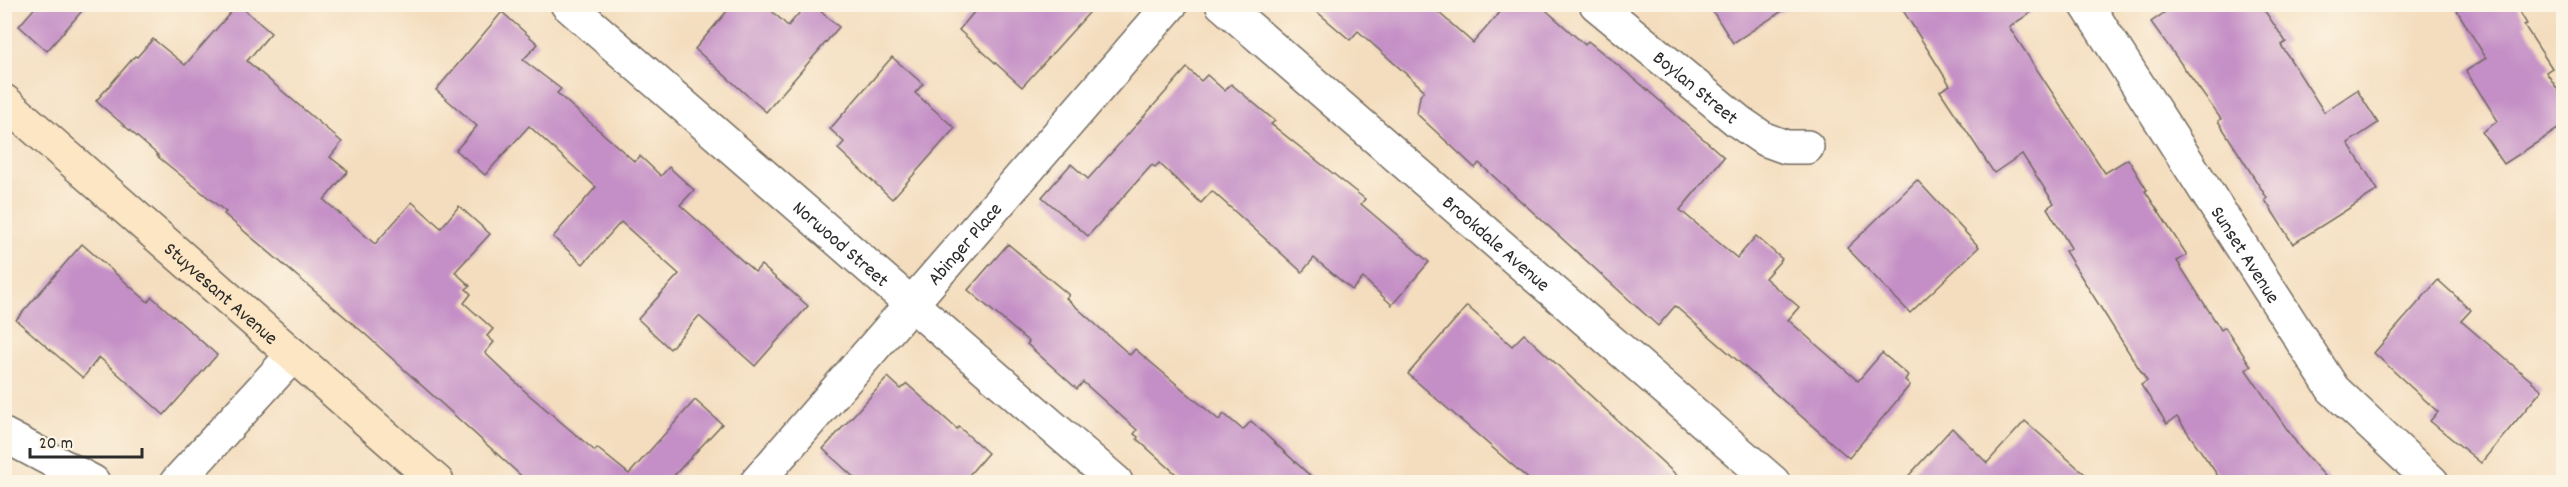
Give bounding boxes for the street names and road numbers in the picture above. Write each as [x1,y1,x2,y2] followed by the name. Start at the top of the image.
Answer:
[1646,45,1743,133] street label: Boylan Street
[1435,190,1555,300] street label: Brookdale Avenue
[785,195,894,295] street label: Norwood Street
[922,197,1010,293] street label: Abinger Place
[2202,201,2286,310] street label: Sunset Avenue
[156,237,283,353] street label: Stuyvesant Avenue

